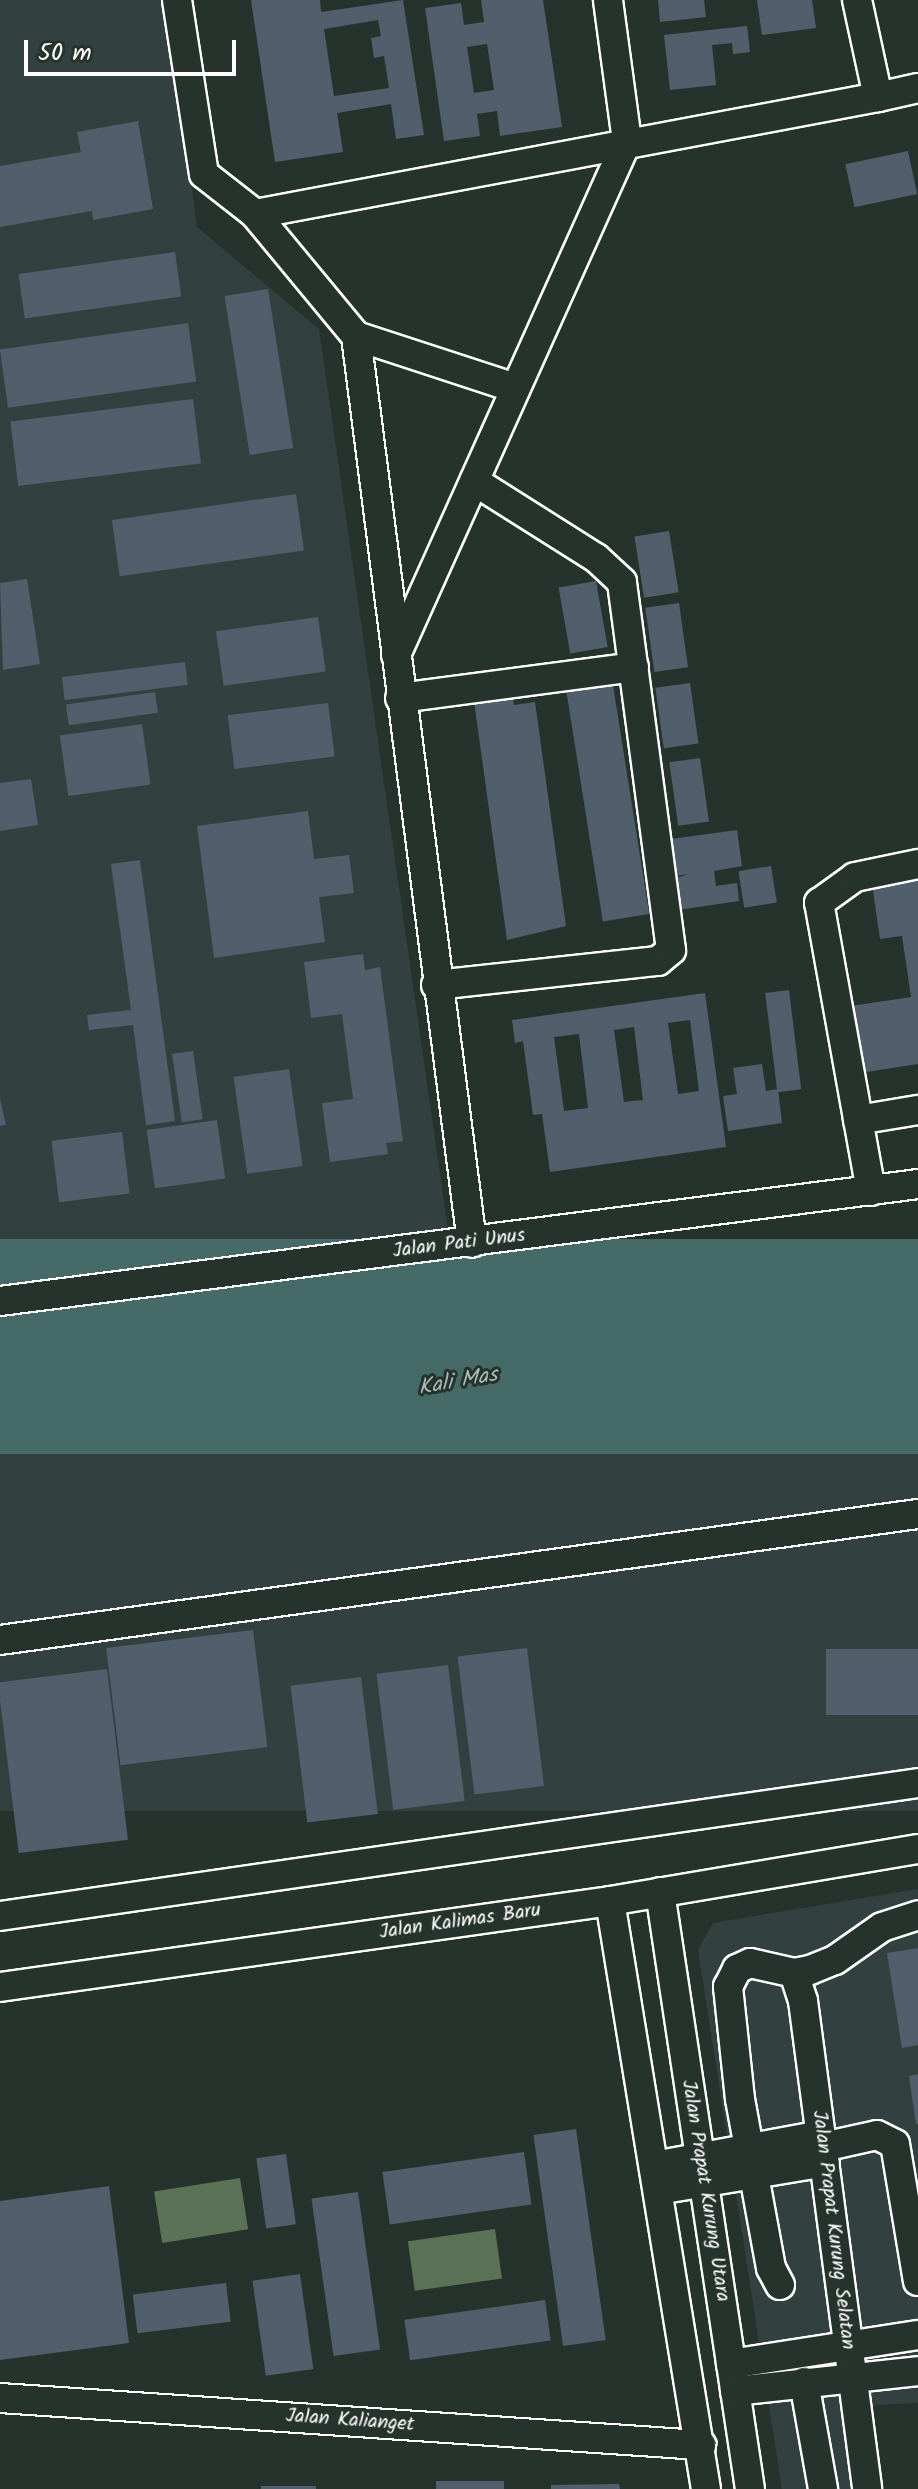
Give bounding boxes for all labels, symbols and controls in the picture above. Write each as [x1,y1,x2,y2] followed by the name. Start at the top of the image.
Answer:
[28,24,240,74] scale bar
[38,34,92,73] text: 50 m
[391,1224,527,1264] street label: Jalan Pati Unus
[416,1362,500,1402] water label: Kali Mas
[378,1899,542,1945] street label: Jalan Kalimas Baru
[676,2078,734,2304] street label: Jalan Prapat Kurung Utara
[806,2109,860,2351] street label: Jalan Prapat Kurung Selatan
[285,2405,415,2437] street label: Jalan Kalianget

